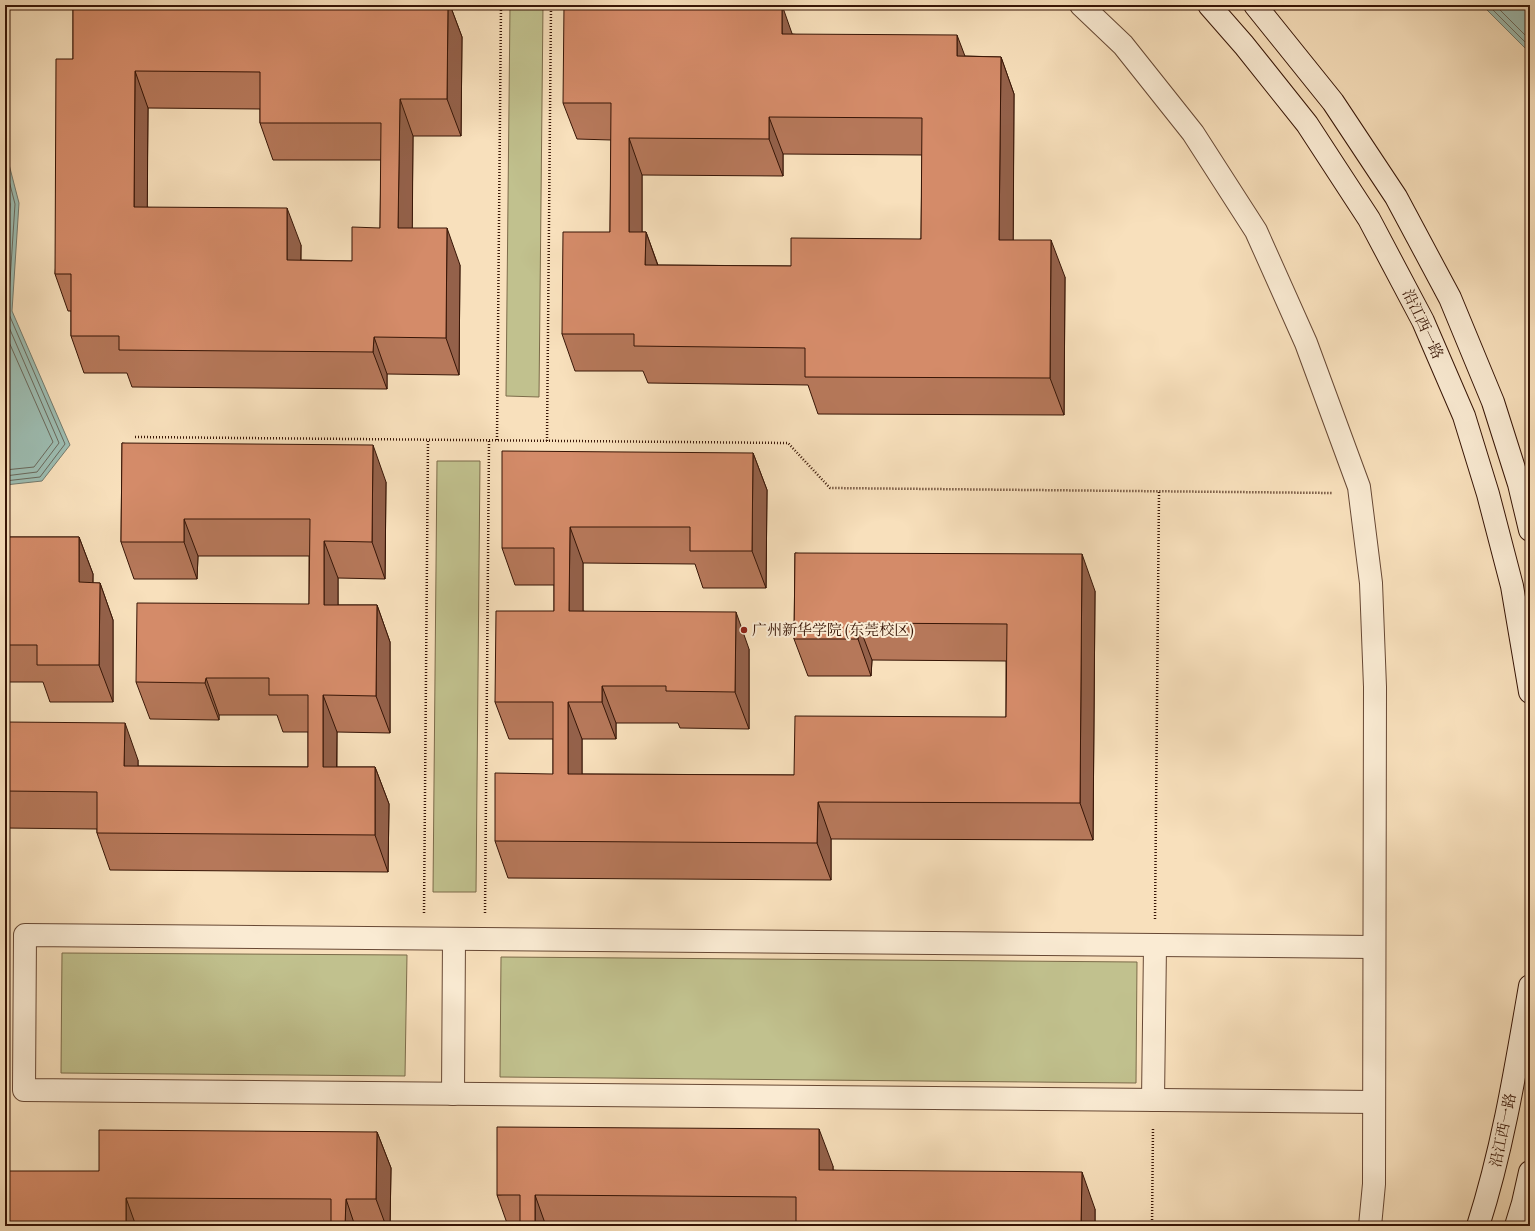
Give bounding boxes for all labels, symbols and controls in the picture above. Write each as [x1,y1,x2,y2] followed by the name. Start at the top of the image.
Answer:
[1396,286,1447,363] street label: 沿江西一路
[752,621,914,642] place label: 广州新华学院 (东莞校区)
[739,625,749,635] marker: 广州新华学院 (东莞校区)
[1486,1091,1523,1169] street label: 沿江西一路

